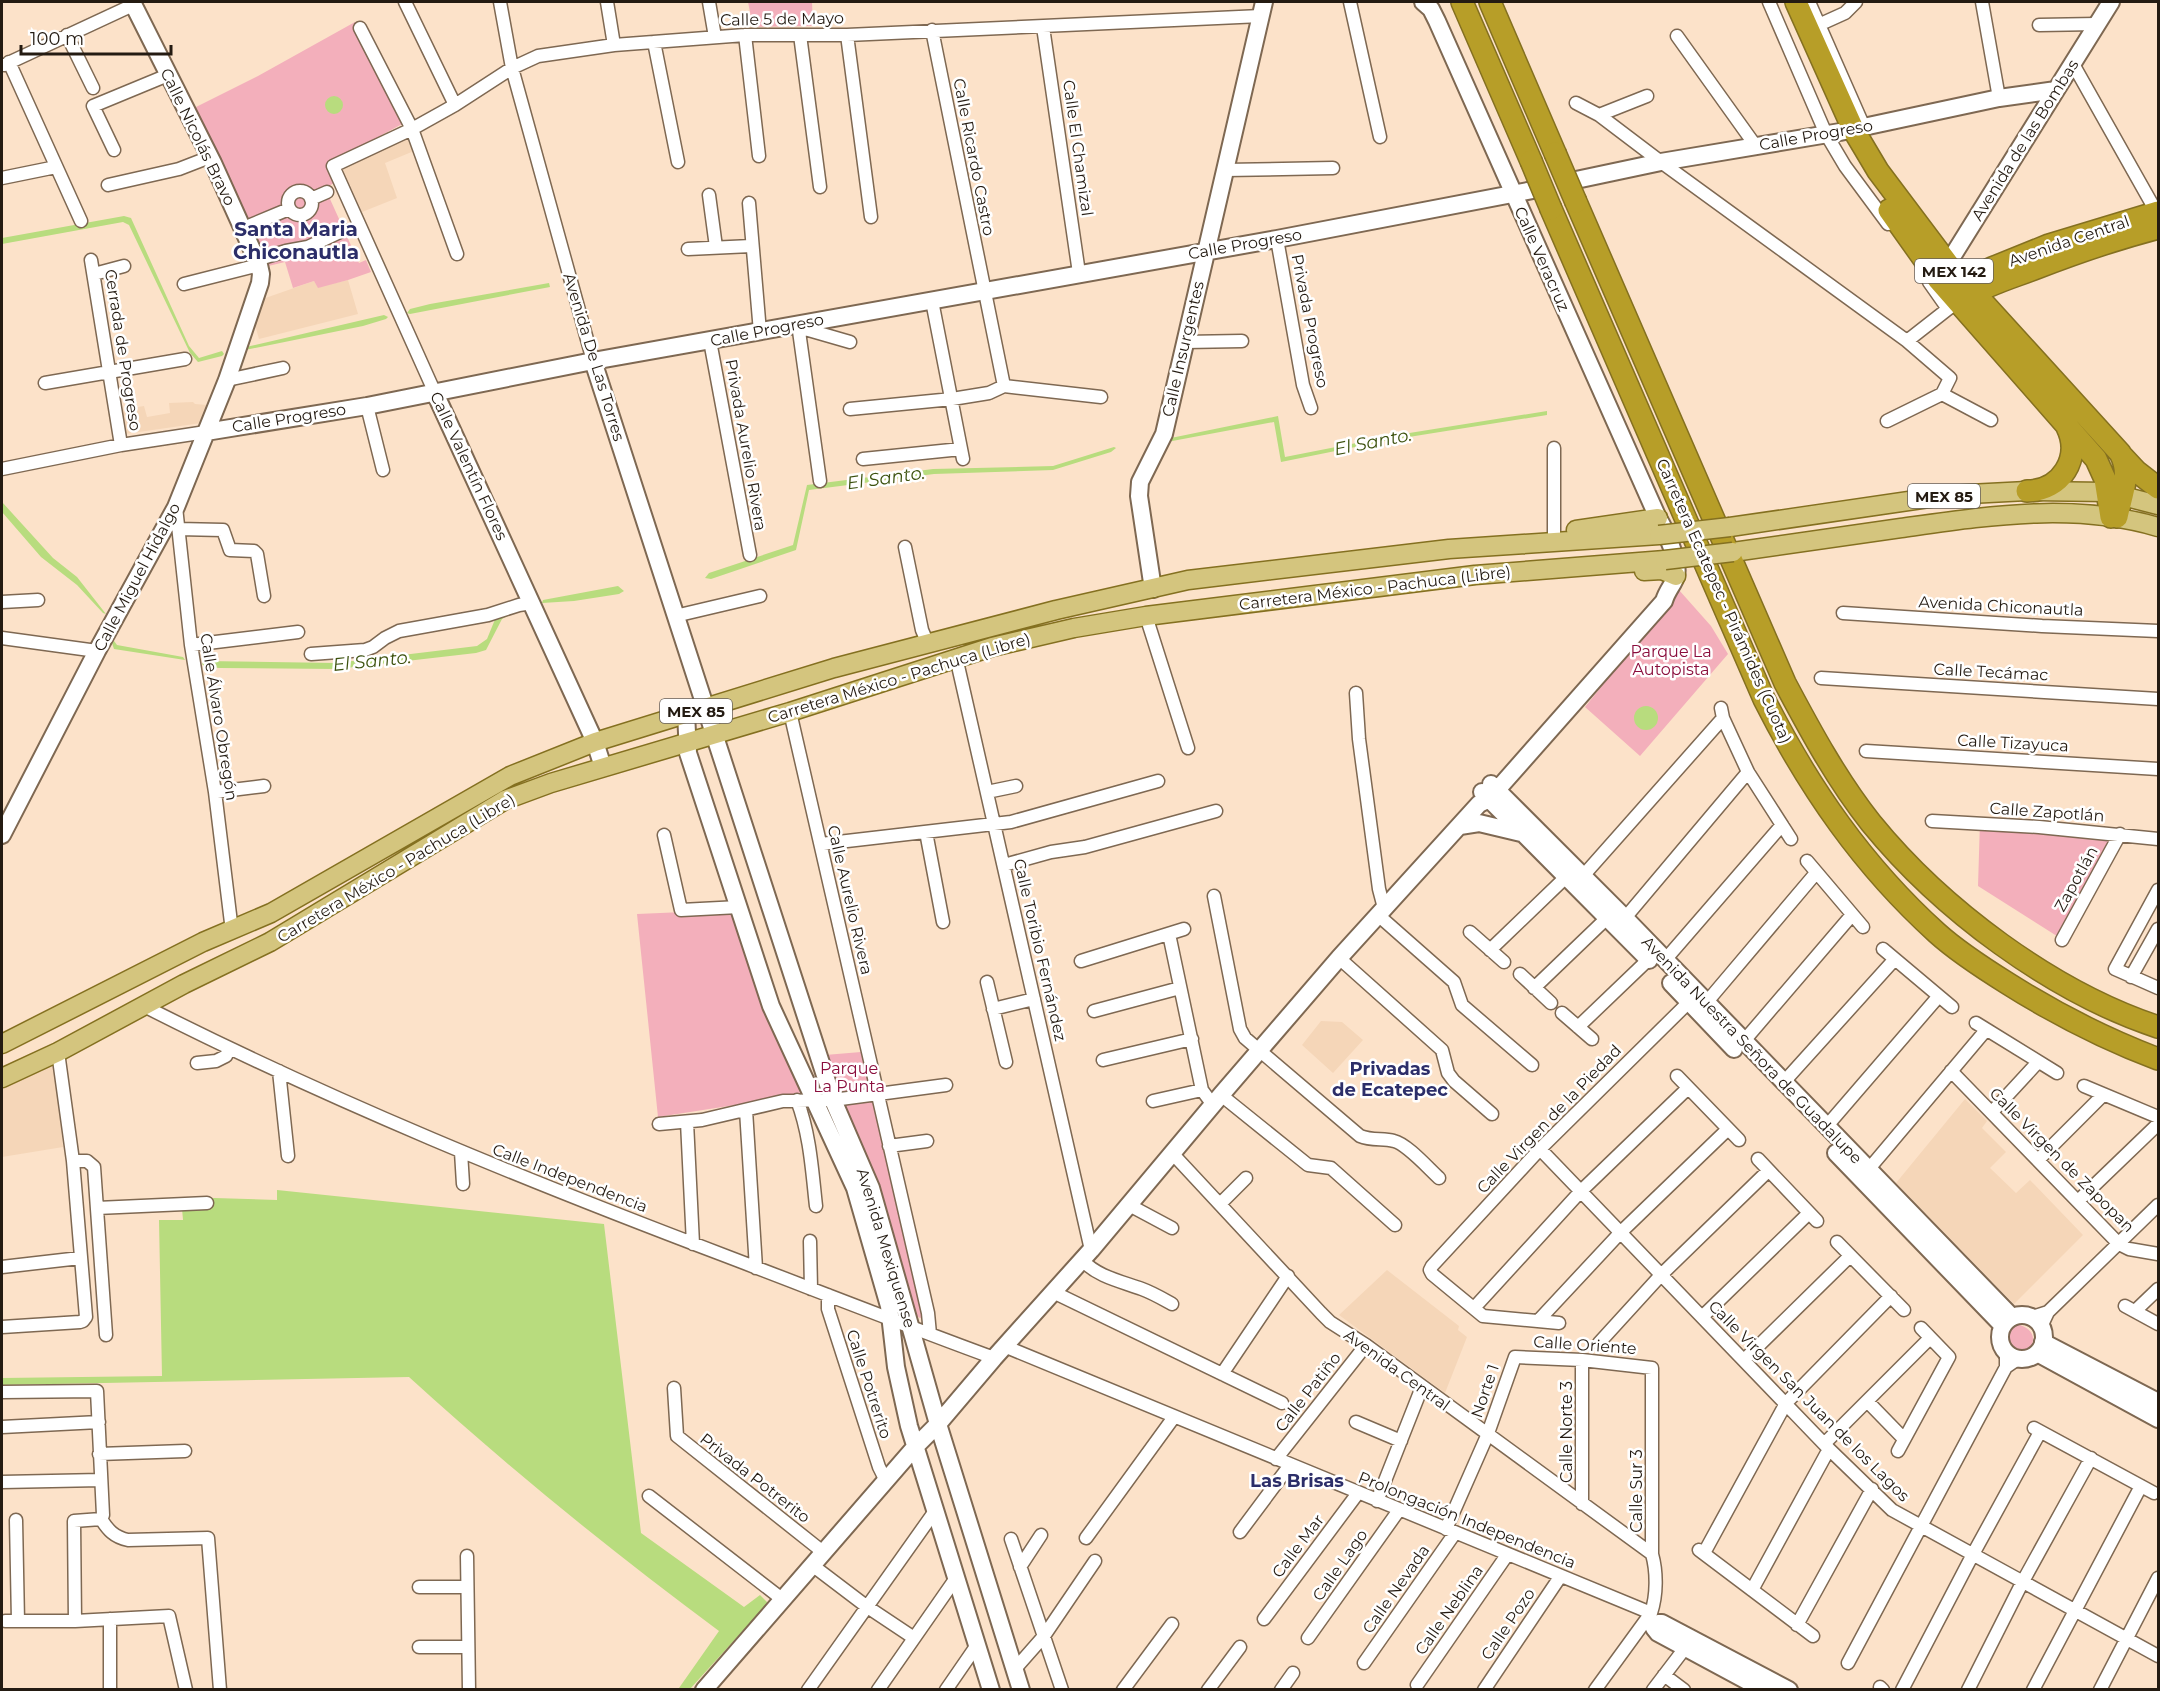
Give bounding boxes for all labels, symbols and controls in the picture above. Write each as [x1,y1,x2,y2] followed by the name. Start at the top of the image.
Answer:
[720,8,844,30] street label: Calle 5 de Mayo
[21,18,171,56] scale bar
[30,28,84,50] text: 100 m
[1968,56,2083,224] street label: Avenida de las Bombas
[156,65,240,209] street label: Calle Nicolás Bravo
[949,77,999,237] street label: Calle Ricardo Castro
[1059,79,1097,217] street label: Calle El Chamizal
[1758,116,1874,154] street label: Calle Progreso
[1510,204,1574,314] street label: Calle Veracruz
[2006,211,2132,271] street label: Avenida Central
[233,217,359,264] district label: Santa Maria Chiconautla
[1187,225,1303,263] street label: Calle Progreso
[1288,252,1332,390] street label: Privada Progreso
[1915,259,1993,283] road number: MEX 142
[101,268,145,432] street label: Cerrada de Progreso
[559,271,629,444] street label: Avenida De Las Torres
[1158,279,1208,419] street label: Calle Insurgentes
[709,310,825,350] street label: Calle Progreso
[722,358,770,532] street label: Privada Aurelio Rivera
[426,389,512,543] street label: Calle Valentín Flores
[231,400,347,436] street label: Calle Progreso
[1332,424,1414,460] water label: El Santo.
[1652,456,1796,746] street label: Carretera Ecatepec - Pirámides (Cuota)
[845,462,927,494] water label: El Santo.
[1908,484,1980,508] road number: MEX 85
[90,499,184,655] street label: Calle Miguel Hidalgo
[1238,562,1512,614] street label: Carretera México - Pachuca (Libre)
[1918,592,2084,620] street label: Avenida Chiconautla
[765,629,1033,727] street label: Carretera México - Pachuca (Libre)
[196,632,242,802] street label: Calle Álvaro Obregón
[1630,642,1712,679] park label: Parque La Autopista
[332,646,412,676] water label: El Santo.
[1933,660,2049,684] street label: Calle Tecámac
[660,699,732,723] road number: MEX 85
[1957,731,2069,755] street label: Calle Tizayuca
[274,789,518,947] street label: Carretera México - Pachuca (Libre)
[1989,799,2105,825] street label: Calle Zapotlán
[824,823,876,977] street label: Calle Aurelio Rivera
[2050,843,2102,915] street label: Zapotlán
[1010,857,1070,1043] street label: Calle Toribio Fernández
[1638,932,1866,1168] street label: Avenida Nuestra Señora de Guadalupe
[1473,1041,1625,1197] street label: Calle Virgen de la Piedad
[1332,1058,1448,1101] district label: Privadas de Ecatepec
[813,1059,885,1096] park label: Parque La Punta
[1986,1084,2138,1236] street label: Calle Virgen de Zapopan
[490,1140,650,1216] street label: Calle Independencia
[853,1166,919,1330] street label: Avenida Mexiquense
[1705,1297,1914,1506] street label: Calle Virgen San Juan de los Lagos
[1340,1325,1454,1415] street label: Avenida Central
[842,1327,896,1441] street label: Calle Potrerito
[1533,1332,1637,1358] street label: Calle Oriente
[1271,1349,1345,1435] street label: Calle Patiño
[1467,1362,1503,1420] street label: Norte 1
[1557,1381,1576,1483] street label: Calle Norte 3
[696,1429,814,1527] street label: Privada Potrerito
[1627,1449,1646,1533] street label: Calle Sur 3
[1356,1468,1578,1572] street label: Prolongación Independencia
[1250,1470,1344,1492] district label: Las Brisas
[1268,1511,1328,1581] street label: Calle Mar
[1308,1526,1372,1604] street label: Calle Lago
[1358,1541,1434,1637] street label: Calle Nevada
[1411,1561,1487,1659] street label: Calle Neblina
[1477,1585,1539,1663] street label: Calle Pozo

